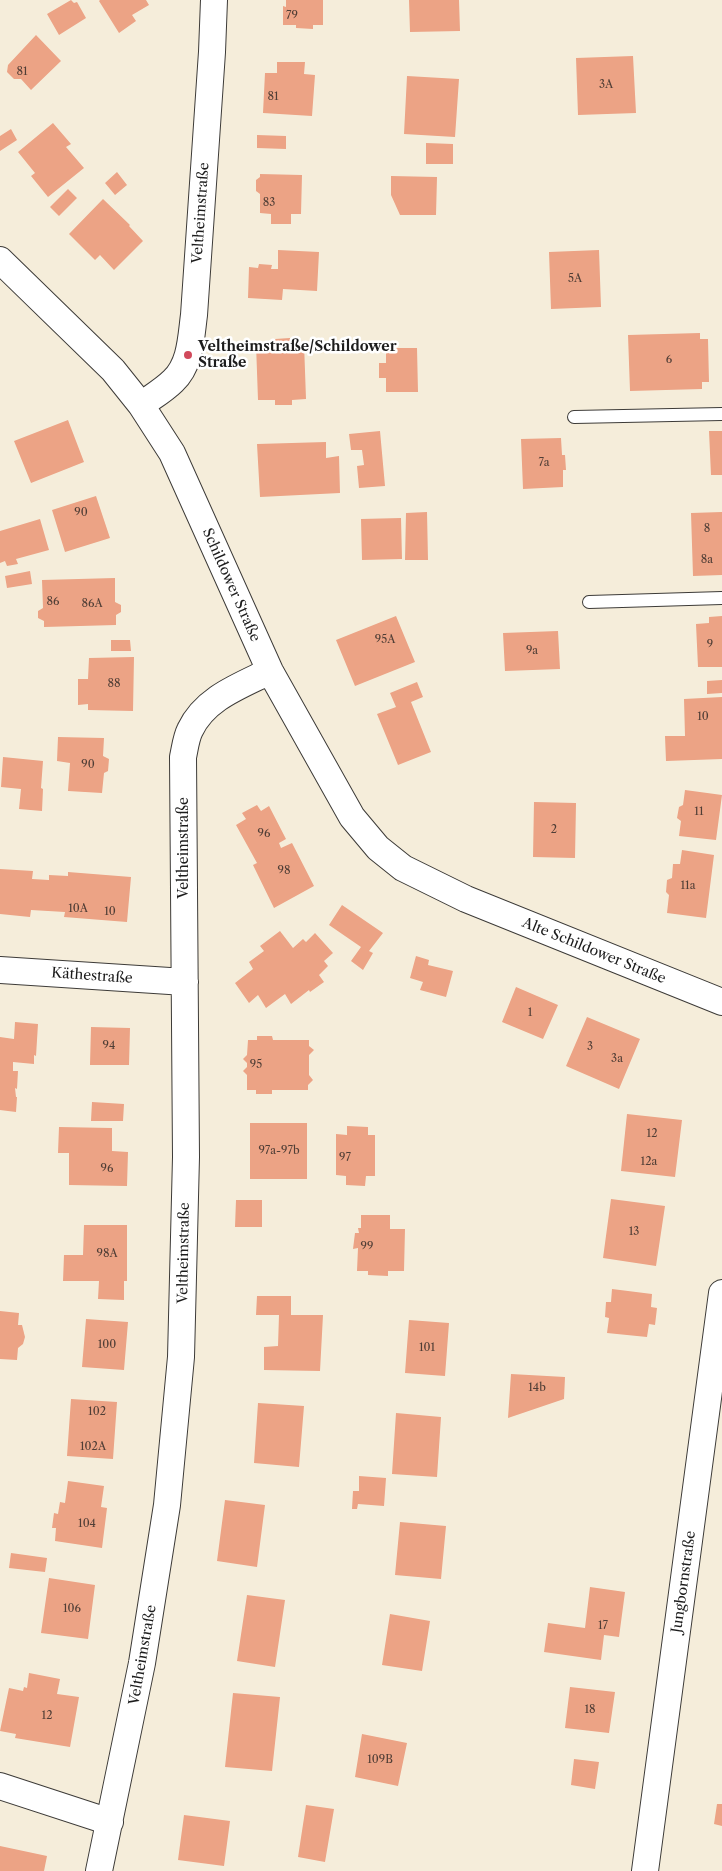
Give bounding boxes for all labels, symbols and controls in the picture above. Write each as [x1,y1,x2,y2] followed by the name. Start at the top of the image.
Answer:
[286,9,298,23] house number: 79
[16,65,28,79] house number: 81
[599,78,613,92] house number: 3A
[267,90,279,104] house number: 81
[189,162,213,264] street label: Veltheimstraße
[263,196,275,210] house number: 83
[568,272,582,286] house number: 5A
[198,339,397,372] place label: Veltheimstraße/Schildower Straße
[182,349,194,361] marker: Veltheimstraße/Schildower Straße
[666,353,672,367] house number: 6
[538,456,550,470] house number: 7a
[74,506,88,520] house number: 90
[704,522,710,536] house number: 8
[198,526,264,644] street label: Schildower Straße
[701,553,713,567] house number: 8a
[47,595,59,609] house number: 86
[81,597,103,611] house number: 86A
[375,633,395,647] house number: 95A
[707,638,713,652] house number: 9
[526,644,538,658] house number: 9a
[107,677,121,691] house number: 88
[697,710,709,724] house number: 10
[81,758,95,772] house number: 90
[176,797,192,899] street label: Veltheimstraße
[694,805,704,819] house number: 11
[551,823,557,837] house number: 2
[258,827,270,841] house number: 96
[278,864,290,878] house number: 98
[680,879,696,893] house number: 11a
[68,902,88,916] house number: 10A
[104,905,116,919] house number: 10
[520,914,668,988] street label: Alte Schildower Straße
[51,965,133,987] street label: Käthestraße
[528,1006,532,1020] house number: 1
[103,1039,115,1053] house number: 94
[587,1040,593,1054] house number: 3
[611,1052,623,1066] house number: 3a
[250,1058,262,1072] house number: 95
[647,1127,657,1141] house number: 12
[258,1144,300,1158] house number: 97a-97b
[339,1151,351,1165] house number: 97
[641,1155,657,1169] house number: 12a
[101,1162,113,1176] house number: 96
[175,1202,193,1304] street label: Veltheimstraße
[629,1225,639,1239] house number: 13
[361,1240,373,1254] house number: 99
[96,1247,118,1261] house number: 98A
[98,1338,116,1352] house number: 100
[419,1341,435,1355] house number: 101
[528,1381,546,1395] house number: 14b
[88,1405,106,1419] house number: 102
[80,1440,106,1454] house number: 102A
[78,1517,96,1531] house number: 104
[669,1530,699,1634] street label: Jungbornstraße
[63,1602,81,1616] house number: 106
[126,1604,160,1706] street label: Veltheimstraße
[598,1619,608,1633] house number: 17
[584,1703,596,1717] house number: 18
[42,1709,52,1723] house number: 12
[367,1753,393,1767] house number: 109B

